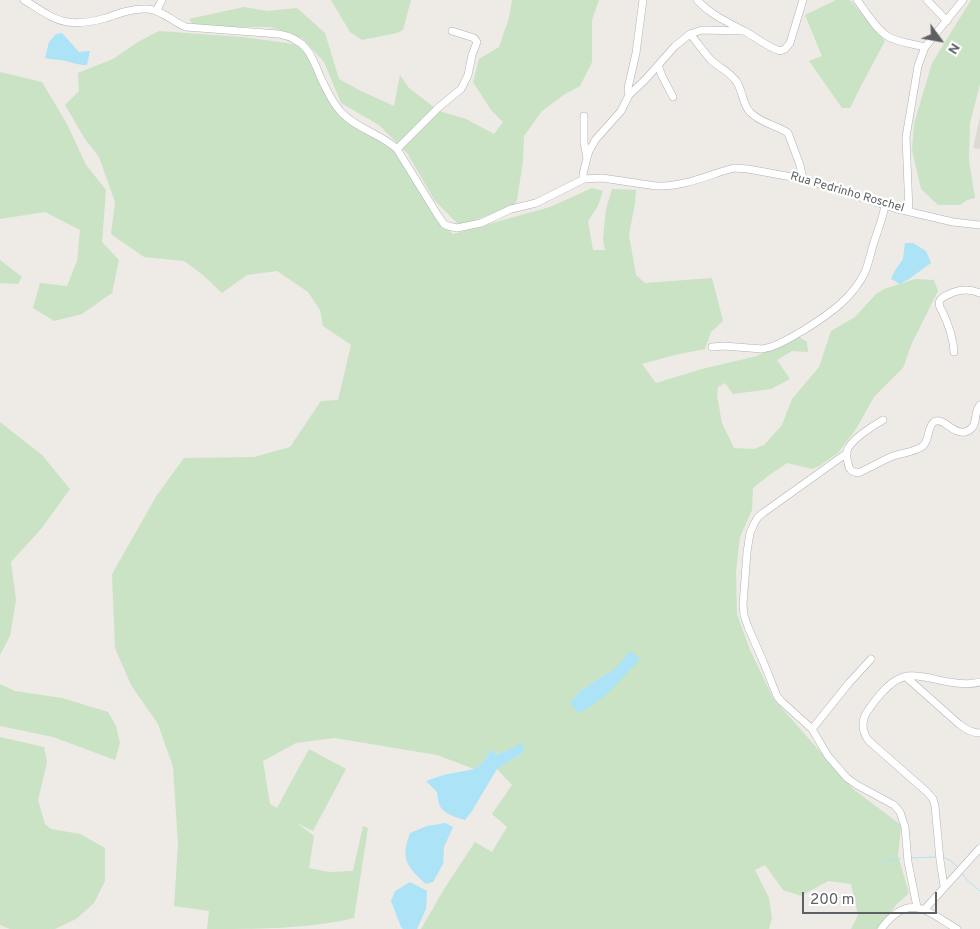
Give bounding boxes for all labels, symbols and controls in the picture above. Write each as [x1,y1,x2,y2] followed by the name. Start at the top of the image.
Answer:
[915,15,965,65] north arrow
[943,39,963,57] text: N
[788,170,906,216] street label: Rua Pedrinho Roschel
[805,882,940,914] scale bar
[810,891,855,910] text: 200 m

